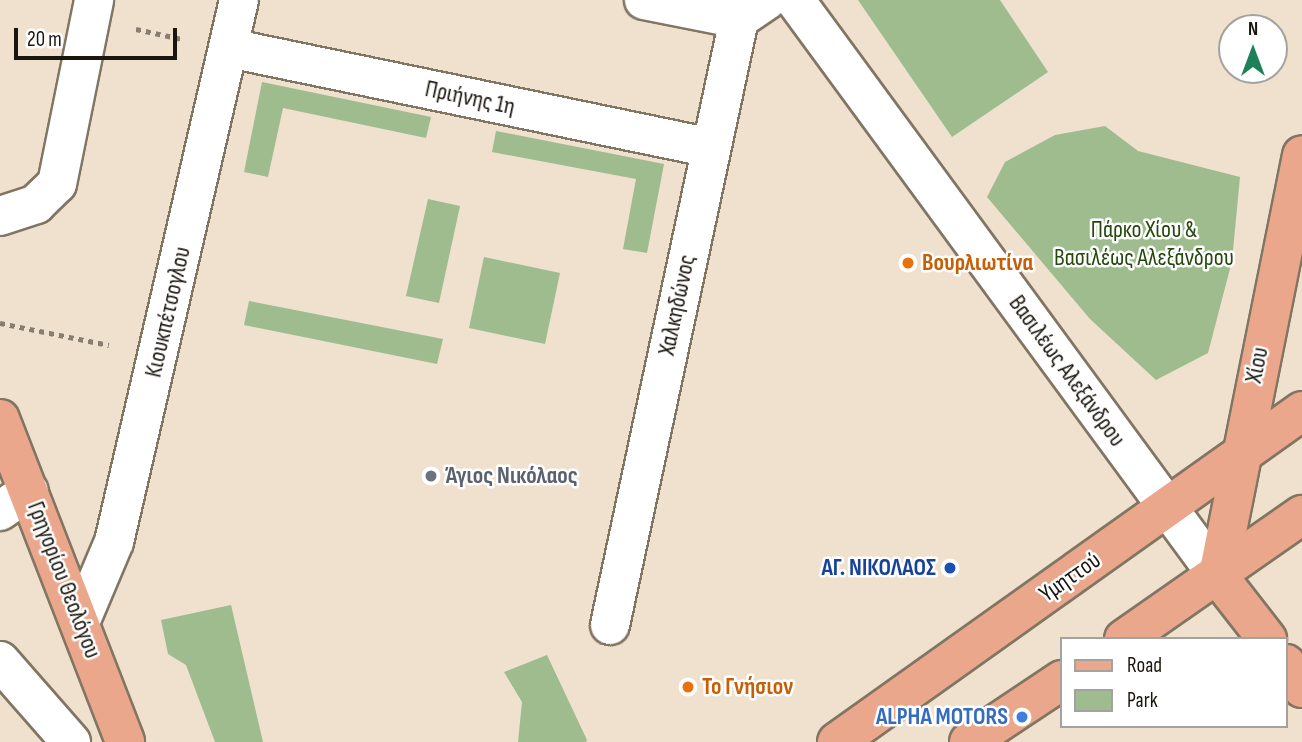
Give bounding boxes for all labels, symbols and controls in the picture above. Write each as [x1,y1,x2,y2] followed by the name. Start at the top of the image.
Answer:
[18,14,180,58] scale bar
[1218,14,1288,84] north arrow
[1248,18,1258,41] text: N
[27,27,62,52] text: 20 m
[422,74,518,122] street label: Πριήνης 1η
[1054,216,1234,272] park label: Πάρκο Χίου & Βασιλέως Αλεξάνδρου
[139,244,197,380] street label: Κιουκπέτσογλου
[922,249,1033,277] place label: Βουρλιωτίνα
[652,252,702,358] street label: Χαλκηδώνος
[900,255,916,271] marker: Βουρλιωτίνα
[1003,290,1131,452] street label: Βασιλέως Αλεξάνδρου
[1239,344,1275,386] street label: Χίου
[445,462,578,490] place label: Άγιος Νικόλαος
[423,468,439,484] marker: Άγιος Νικόλαος
[21,498,107,662] street label: Γρηγορίου Θεολόγου
[1034,546,1106,608] street label: Υμηττού
[821,554,936,582] place label: ΑΓ. ΝΙΚΟΛΑΟΣ
[942,560,958,576] marker: ΑΓ. ΝΙΚΟΛΑΟΣ
[1060,637,1288,728] legend
[1127,653,1162,678] text: Road
[702,673,793,701] place label: Το Γνήσιον
[680,679,696,695] marker: Το Γνήσιον
[1127,688,1158,713] text: Park
[876,703,1008,731] place label: ALPHA MOTORS
[1014,709,1030,725] marker: ALPHA MOTORS

